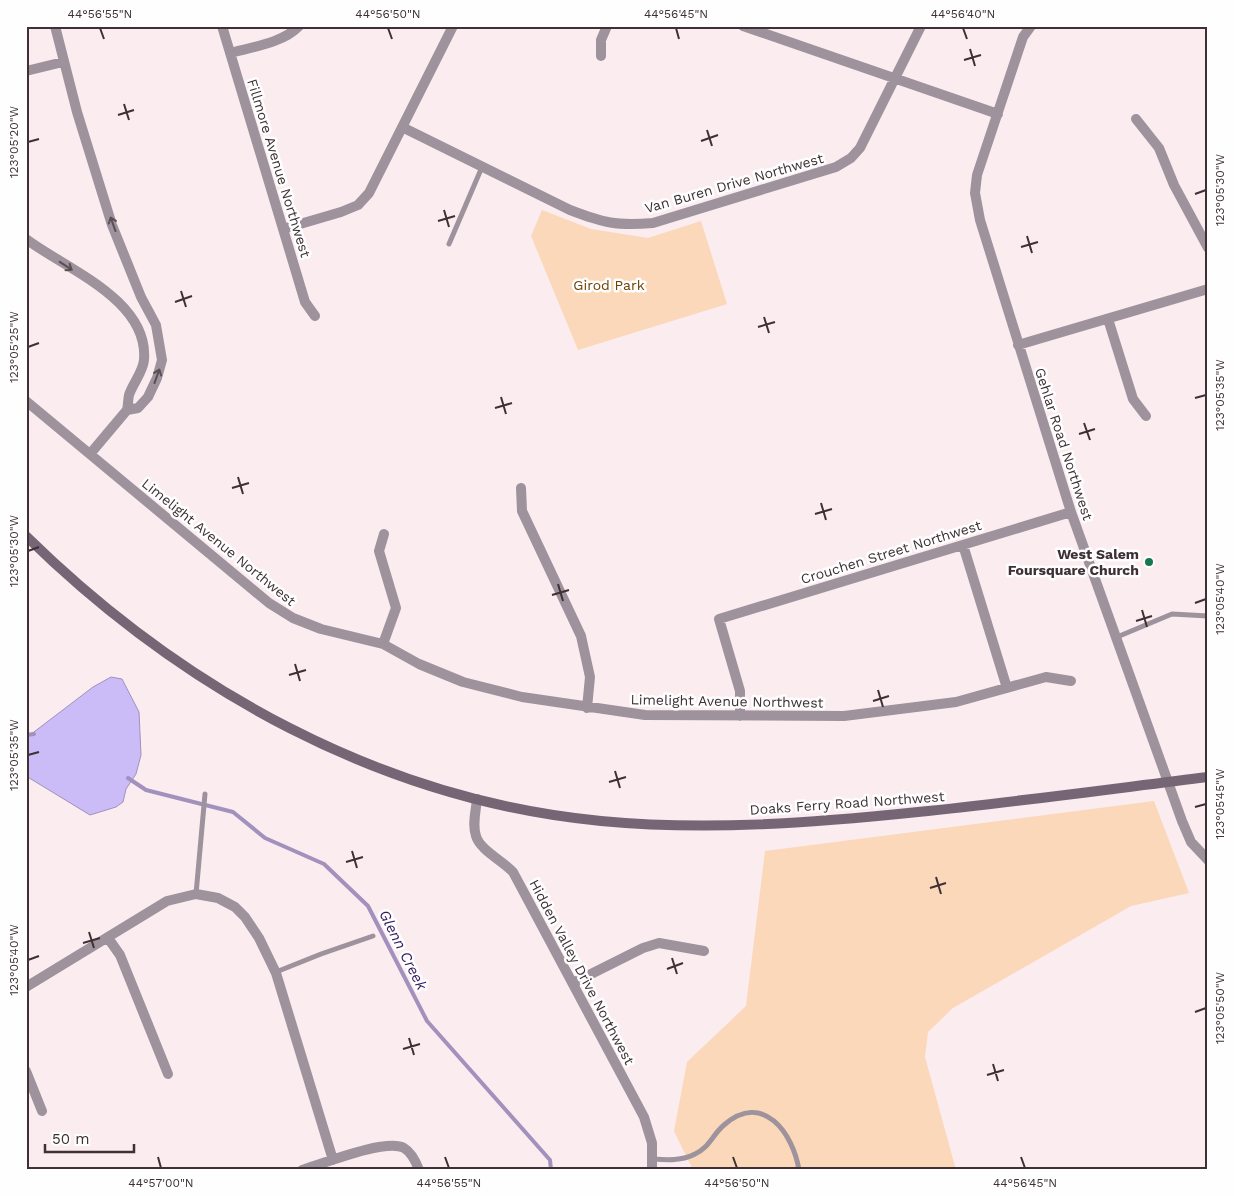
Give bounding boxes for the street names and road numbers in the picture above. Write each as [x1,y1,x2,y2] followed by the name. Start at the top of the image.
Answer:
[244,77,314,259] street label: Fillmore Avenue Northwest
[643,150,825,216] street label: Van Buren Drive Northwest
[1032,366,1096,522] street label: Gehlar Road Northwest
[139,475,299,609] street label: Limelight Avenue Northwest
[799,517,983,587] street label: Crouchen Street Northwest
[630,691,824,711] street label: Limelight Avenue Northwest
[749,788,945,818] street label: Doaks Ferry Road Northwest
[526,877,638,1067] street label: Hidden Valley Drive Northwest

